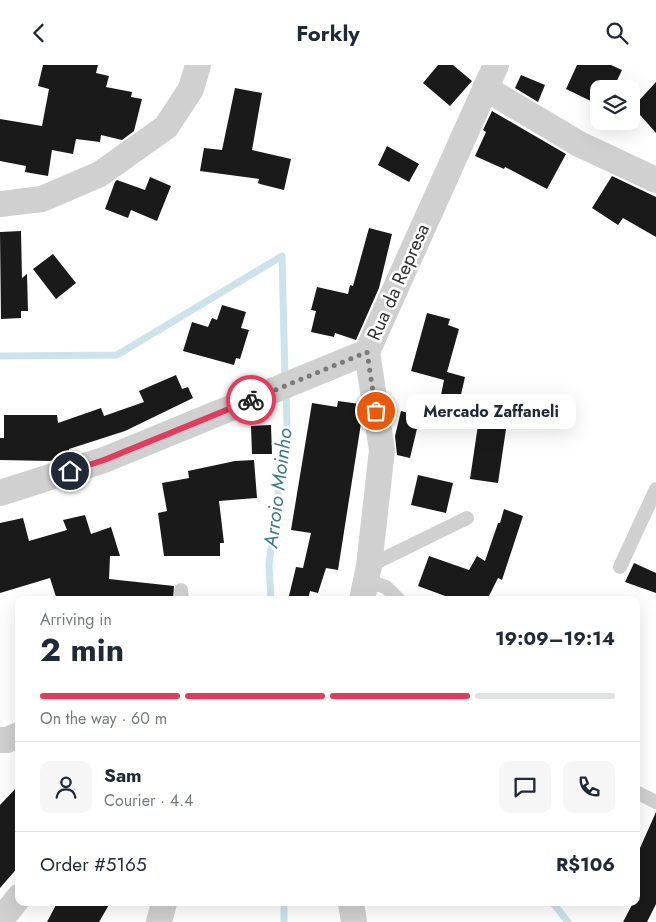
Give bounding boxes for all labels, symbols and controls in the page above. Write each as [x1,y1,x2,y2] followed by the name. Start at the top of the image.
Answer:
[296,17,360,49] text: Forkly
[25,19,53,47] icon: back
[603,19,631,47] icon: search
[590,80,640,130] map controls
[590,80,640,130] button: layers
[360,219,436,345] street label: Rua da Represa
[226,375,276,425] courier
[237,386,265,414] icon: bike
[355,390,397,432] pin
[406,393,576,429] callout: Mercado Zaffaneli
[362,397,390,425] icon: bag
[423,400,559,423] text: Mercado Zaffaneli
[256,426,300,551] water label: Arroio Moinho
[49,450,91,492] pin
[56,457,84,485] icon: home
[40,608,112,631] text: Arriving in
[495,625,615,652] text: 19:09–19:14
[40,627,124,673] text: 2 min
[40,707,167,730] text: On the way · 60 m
[40,761,92,813] button: person
[499,761,551,813] button: chat
[563,761,615,813] button: phone
[104,762,142,789] text: Sam
[104,789,193,812] text: Courier · 4.4
[40,851,147,878] text: Order #5165
[556,851,615,878] text: R$106

